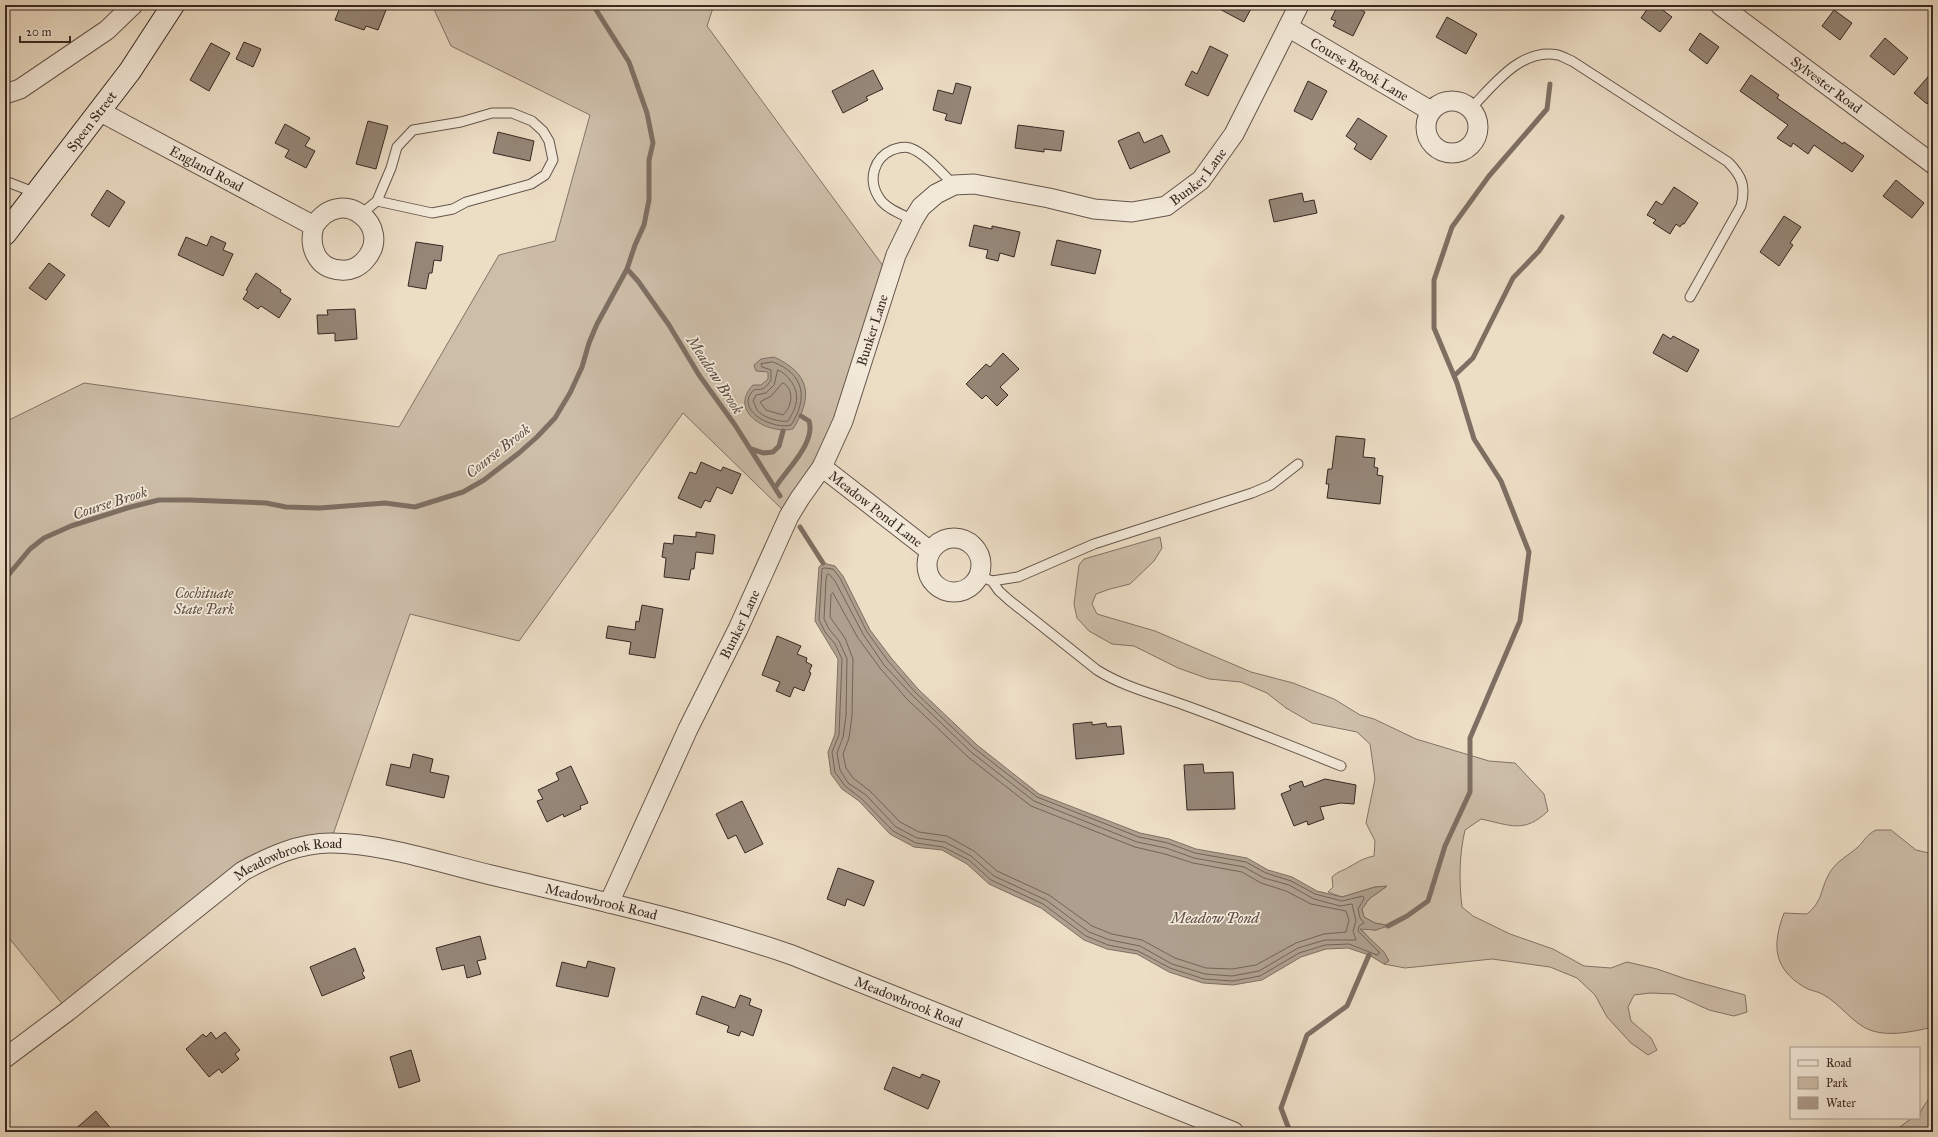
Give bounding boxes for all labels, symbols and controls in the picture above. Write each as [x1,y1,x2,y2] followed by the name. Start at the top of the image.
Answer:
[20,18,70,44] scale bar
[26,25,52,39] text: 20 m
[1307,34,1412,105] street label: Course Brook Lane
[1787,53,1865,117] street label: Sylvester Road
[63,88,121,155] street label: Speen Street
[166,142,246,196] street label: England Road
[1166,145,1230,209] street label: Bunker Lane
[853,292,892,368] street label: Bunker Lane
[682,331,747,418] water label: Meadow Brook
[462,420,534,482] water label: Course Brook
[825,467,926,551] street label: Meadow Pond Lane
[71,482,150,523] water label: Course Brook
[173,585,235,618] park label: Cochituate State Park
[716,587,764,662] street label: Bunker Lane
[230,835,343,884] street label: Meadowbrook Road
[543,880,659,924] street label: Meadowbrook Road
[1169,909,1260,927] water label: Meadow Pond
[852,973,965,1031] street label: Meadowbrook Road
[1790,1047,1920,1119] legend
[1826,1056,1852,1070] text: Road
[1826,1076,1848,1090] text: Park
[1826,1096,1856,1110] text: Water

